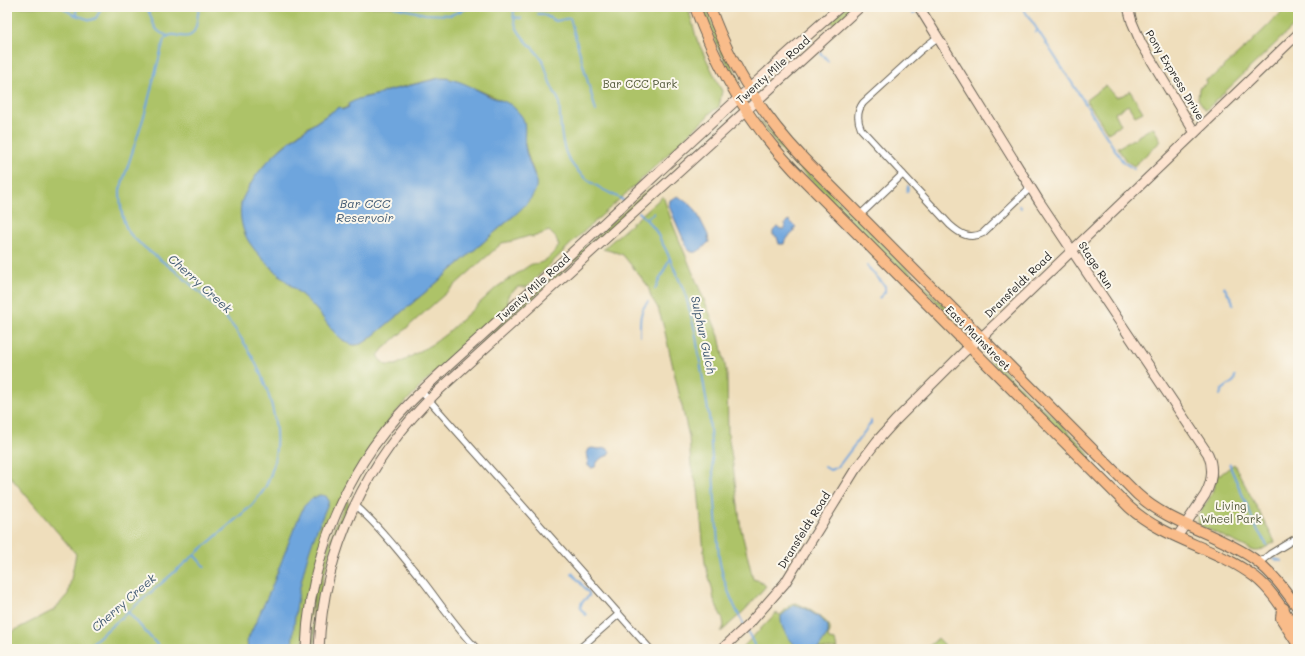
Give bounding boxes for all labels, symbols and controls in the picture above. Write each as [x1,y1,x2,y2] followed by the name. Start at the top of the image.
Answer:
[1142,27,1208,123] street label: Pony Express Drive
[733,32,813,107] street label: Twenty Mile Road
[603,76,678,91] park label: Bar CCC Park
[336,195,394,225] water label: Bar CCC Reservoir
[1075,238,1117,291] street label: Stage Run
[981,249,1055,321] street label: Dransfeldt Road
[165,250,236,317] water label: Cherry Creek
[493,250,573,325] street label: Twenty Mile Road
[688,294,720,375] water label: Sulphur Gulch
[943,302,1014,374] street label: East Mainstreet
[774,488,833,571] street label: Dransfeldt Road
[1201,498,1262,526] park label: Living Wheel Park
[88,569,160,635] water label: Cherry Creek

